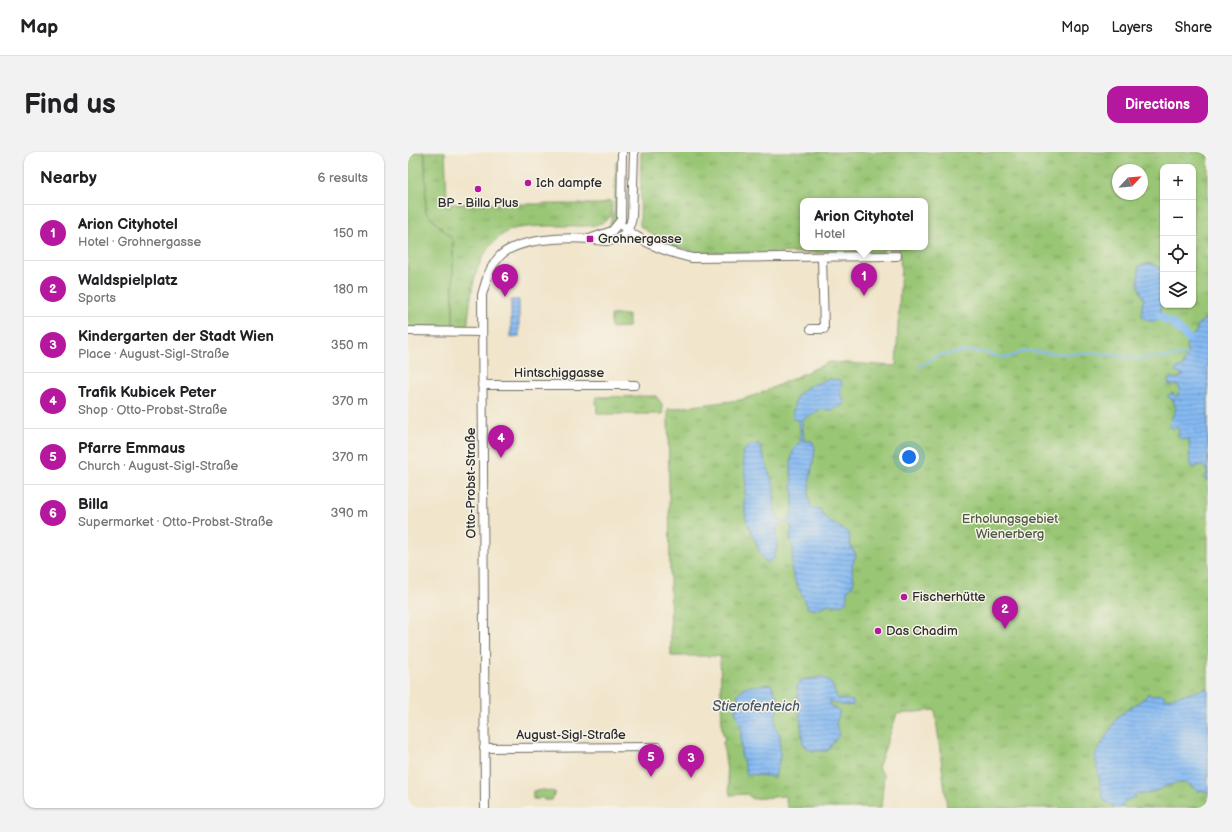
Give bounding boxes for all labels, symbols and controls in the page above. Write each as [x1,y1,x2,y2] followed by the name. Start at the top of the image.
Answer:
[20,16,58,39] text: Map
[1061,19,1089,36] text: Map
[1111,19,1153,36] text: Layers
[1175,19,1212,36] text: Share
[1107,86,1208,123] button: Directions
[24,88,116,121] text: Find us
[1112,164,1148,200] north arrow
[1160,164,1196,308] map controls
[1160,164,1196,200] button: +
[40,168,97,188] text: Nearby
[318,170,368,186] text: 6 results
[536,175,602,191] place label: Ich dampfe
[523,178,533,188] marker: Ich dampfe
[473,184,483,194] marker: BP - Billa Plus
[437,195,519,211] place label: BP - Billa Plus
[800,198,928,250] popup
[1160,200,1196,236] button: −
[814,207,914,226] text: Arion Cityhotel
[78,215,178,234] text: Arion Cityhotel
[50,225,56,241] text: 1
[334,225,368,241] text: 150 m
[814,226,845,242] text: Hotel
[598,231,682,247] place label: Grohnergasse
[78,234,201,250] text: Hotel · Grohnergasse
[585,234,595,244] marker: Grohnergasse
[1160,236,1196,272] button: locate
[851,263,877,296] pin: 1
[492,264,518,297] pin: 6
[78,271,178,290] text: Waldspielplatz
[1160,272,1196,308] button: layers
[49,281,57,297] text: 2
[333,281,368,297] text: 180 m
[78,290,116,306] text: Sports
[78,327,274,346] text: Kindergarten der Stadt Wien
[49,337,57,353] text: 3
[331,337,368,353] text: 350 m
[78,346,229,362] text: Place · August-Sigl-Straße
[514,365,604,381] street label: Hintschiggasse
[78,383,216,402] text: Trafik Kubicek Peter
[49,393,57,409] text: 4
[332,393,368,409] text: 370 m
[78,402,227,418] text: Shop · Otto-Probst-Straße
[488,425,514,458] pin: 4
[463,427,479,538] street label: Otto-Probst-Straße
[78,439,185,458] text: Pfarre Emmaus
[899,447,919,467] your location
[49,449,57,465] text: 5
[332,449,368,465] text: 370 m
[78,458,238,474] text: Church · August-Sigl-Straße
[78,495,108,514] text: Billa
[49,505,57,521] text: 6
[331,505,368,521] text: 390 m
[962,511,1058,542] park label: Erholungsgebiet Wienerberg
[78,514,273,530] text: Supermarket · Otto-Probst-Straße
[912,589,986,605] place label: Fischerhütte
[899,592,909,602] marker: Fischerhütte
[992,596,1018,629] pin: 2
[886,623,958,639] place label: Das Chadim
[873,626,883,636] marker: Das Chadim
[712,698,800,715] water label: Stierofenteich
[516,727,626,743] street label: August-Sigl-Straße
[638,744,664,777] pin: 5
[678,745,704,778] pin: 3

